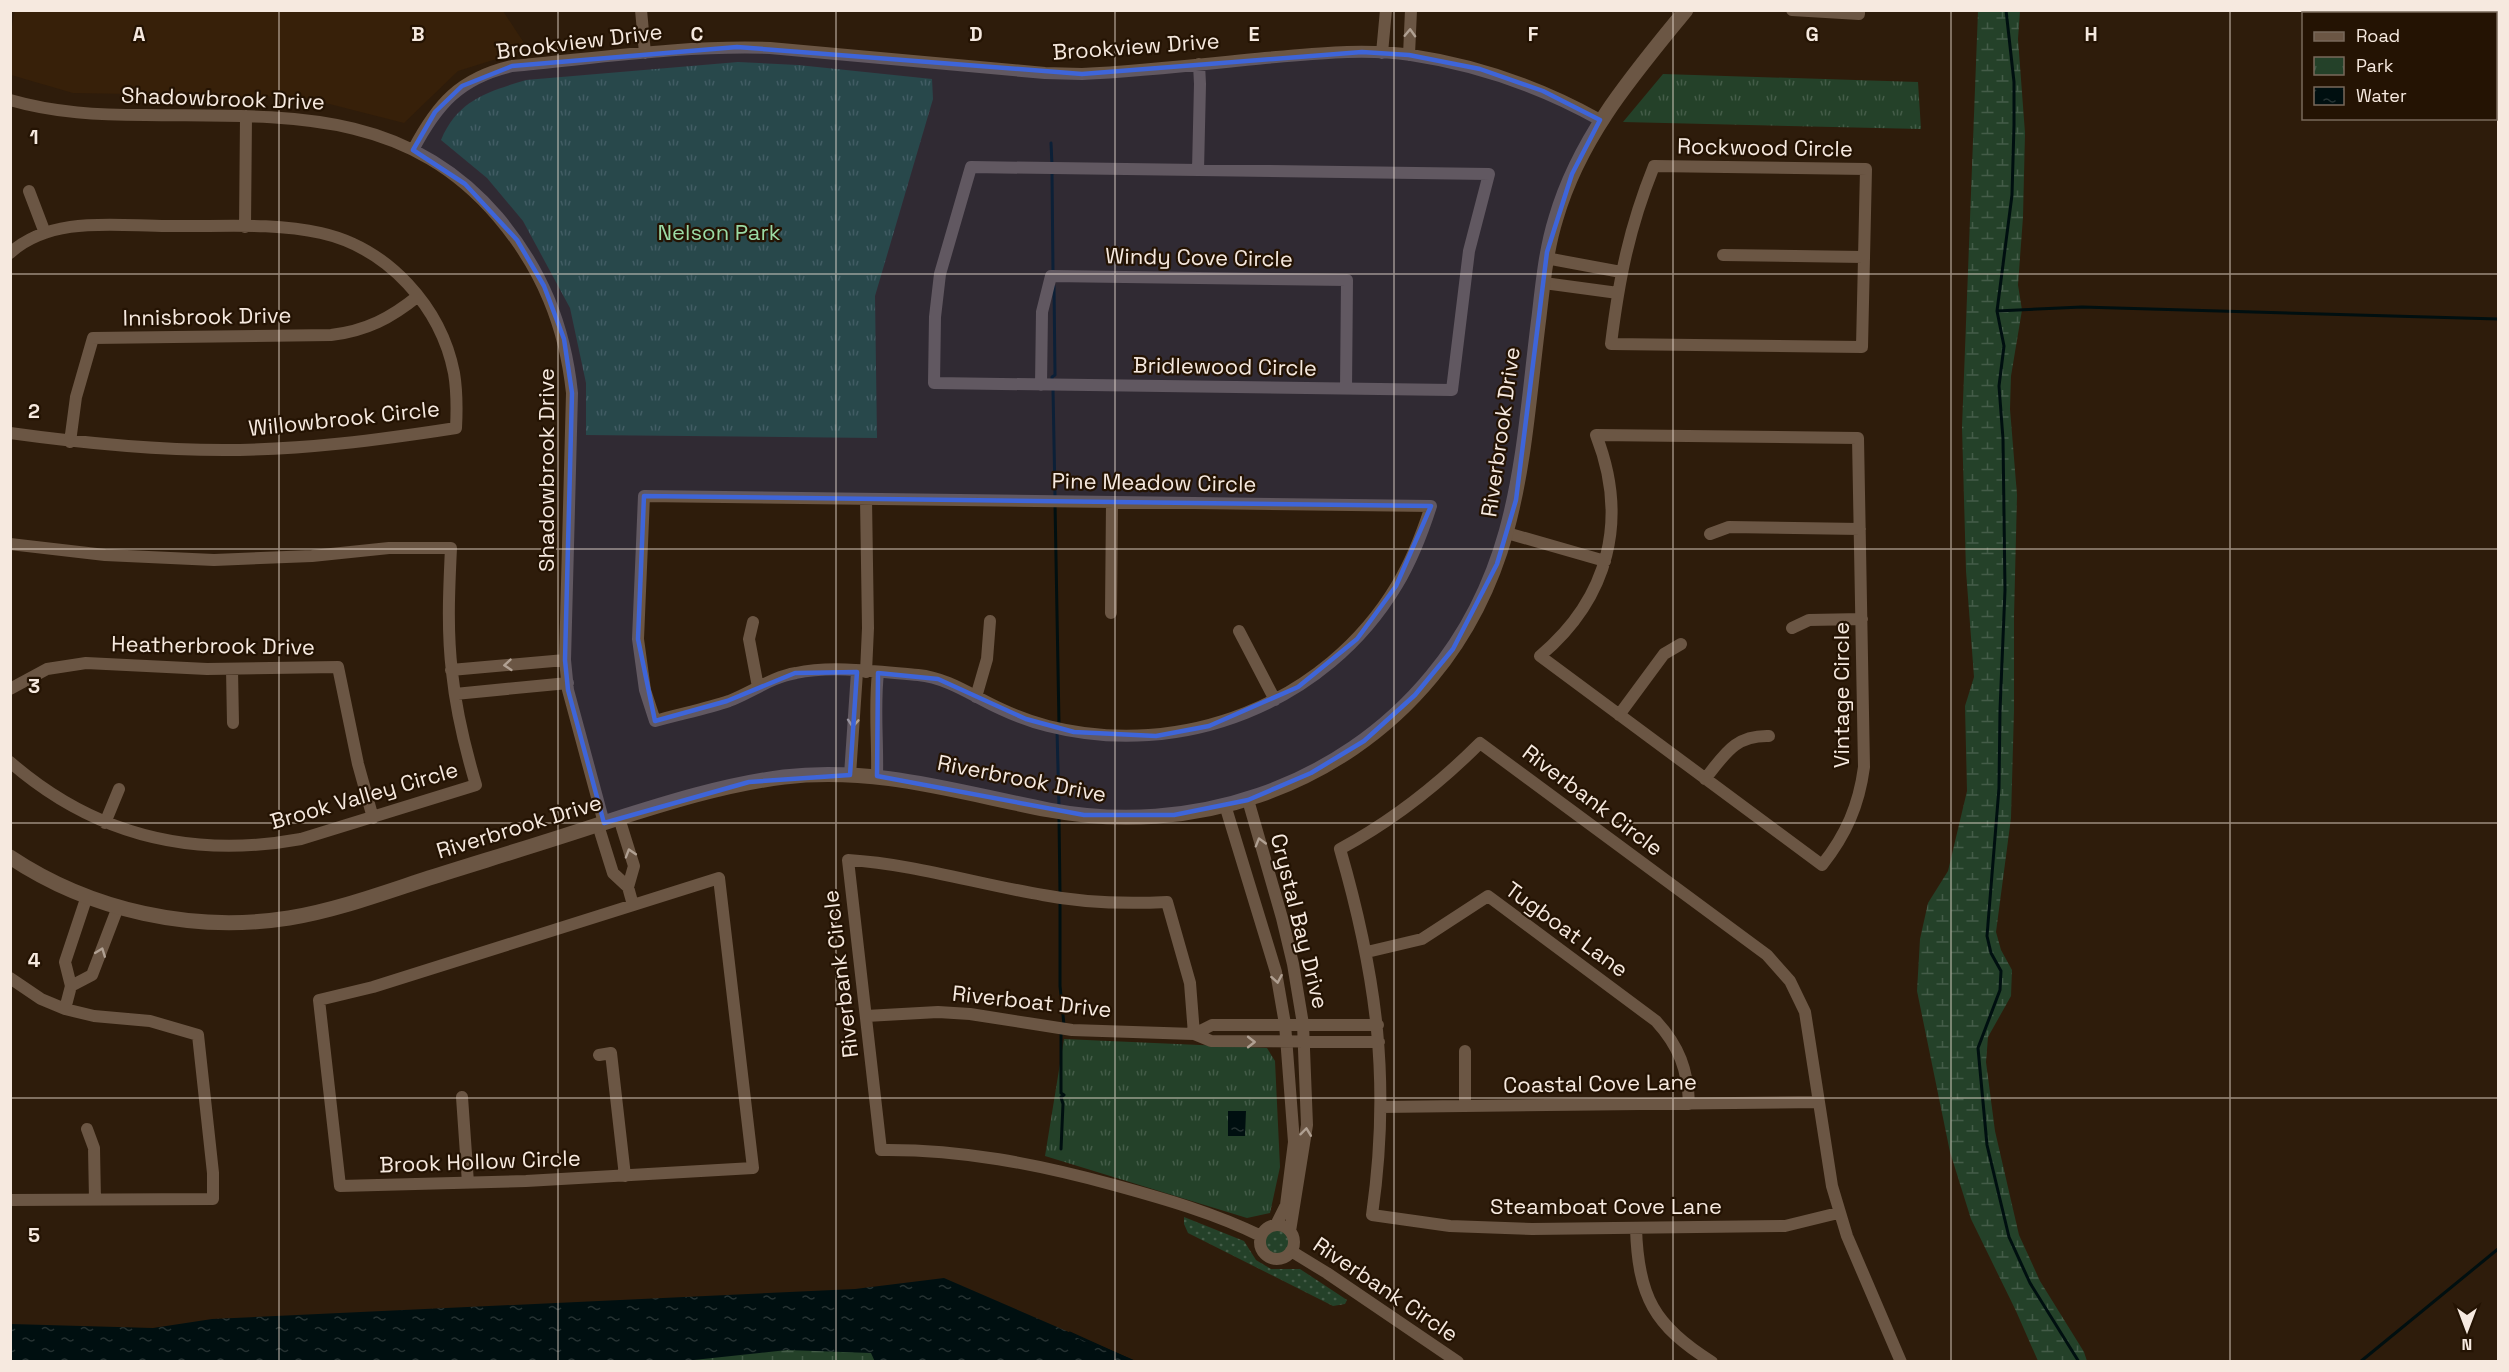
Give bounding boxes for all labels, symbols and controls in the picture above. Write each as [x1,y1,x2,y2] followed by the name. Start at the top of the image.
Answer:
[2302,12,2497,120] legend
[494,17,664,65] street label: Brookview Drive
[133,21,146,47] text: A
[411,21,425,47] text: B
[691,21,704,47] text: C
[969,21,983,47] text: D
[1248,21,1260,47] text: E
[1528,21,1539,47] text: F
[1805,21,1819,47] text: G
[2084,21,2098,47] text: H
[2356,24,2400,47] text: Road
[1051,26,1221,66] street label: Brookview Drive
[1404,28,1416,37] one-way arrow
[2356,54,2394,77] text: Park
[121,80,325,116] street label: Shadowbrook Drive
[2356,84,2407,107] text: Water
[29,124,39,150] text: 1
[1677,131,1853,163] street label: Rockwood Circle
[657,218,781,246] park label: Nelson Park
[1105,241,1293,273] street label: Windy Cove Circle
[122,301,292,331] street label: Innisbrook Drive
[1474,345,1526,519] street label: Riverbrook Drive
[1133,350,1317,382] street label: Bridlewood Circle
[532,368,560,572] street label: Shadowbrook Drive
[247,394,441,442] street label: Willowbrook Circle
[28,398,40,424] text: 2
[1051,466,1257,498] street label: Pine Meadow Circle
[1827,622,1855,768] street label: Vintage Circle
[111,629,315,661] street label: Heatherbrook Drive
[504,658,513,671] one-way arrow
[28,673,40,699] text: 3
[847,719,860,728] one-way arrow
[1517,738,1669,862] street label: Riverbank Circle
[935,748,1109,808] street label: Riverbrook Drive
[267,755,461,835] street label: Brook Valley Circle
[433,788,605,864] street label: Riverbrook Drive
[1265,830,1335,1012] street label: Crystal Bay Drive
[1255,837,1267,848] one-way arrow
[624,848,637,859] one-way arrow
[1500,875,1634,983] street label: Tugboat Lane
[816,889,864,1059] street label: Riverbank Circle
[28,947,41,973] text: 4
[93,947,106,958] one-way arrow
[1270,974,1283,984] one-way arrow
[951,979,1113,1023] street label: Riverboat Drive
[1247,1036,1256,1048] one-way arrow
[1503,1067,1697,1099] street label: Coastal Cove Lane
[1299,1127,1311,1137] one-way arrow
[379,1143,581,1179] street label: Brook Hollow Circle
[1490,1192,1722,1220] street label: Steamboat Cove Lane
[28,1222,40,1248] text: 5
[1308,1230,1464,1348] street label: Riverbank Circle
[2437,1300,2497,1360] north arrow
[2462,1334,2472,1355] text: N

